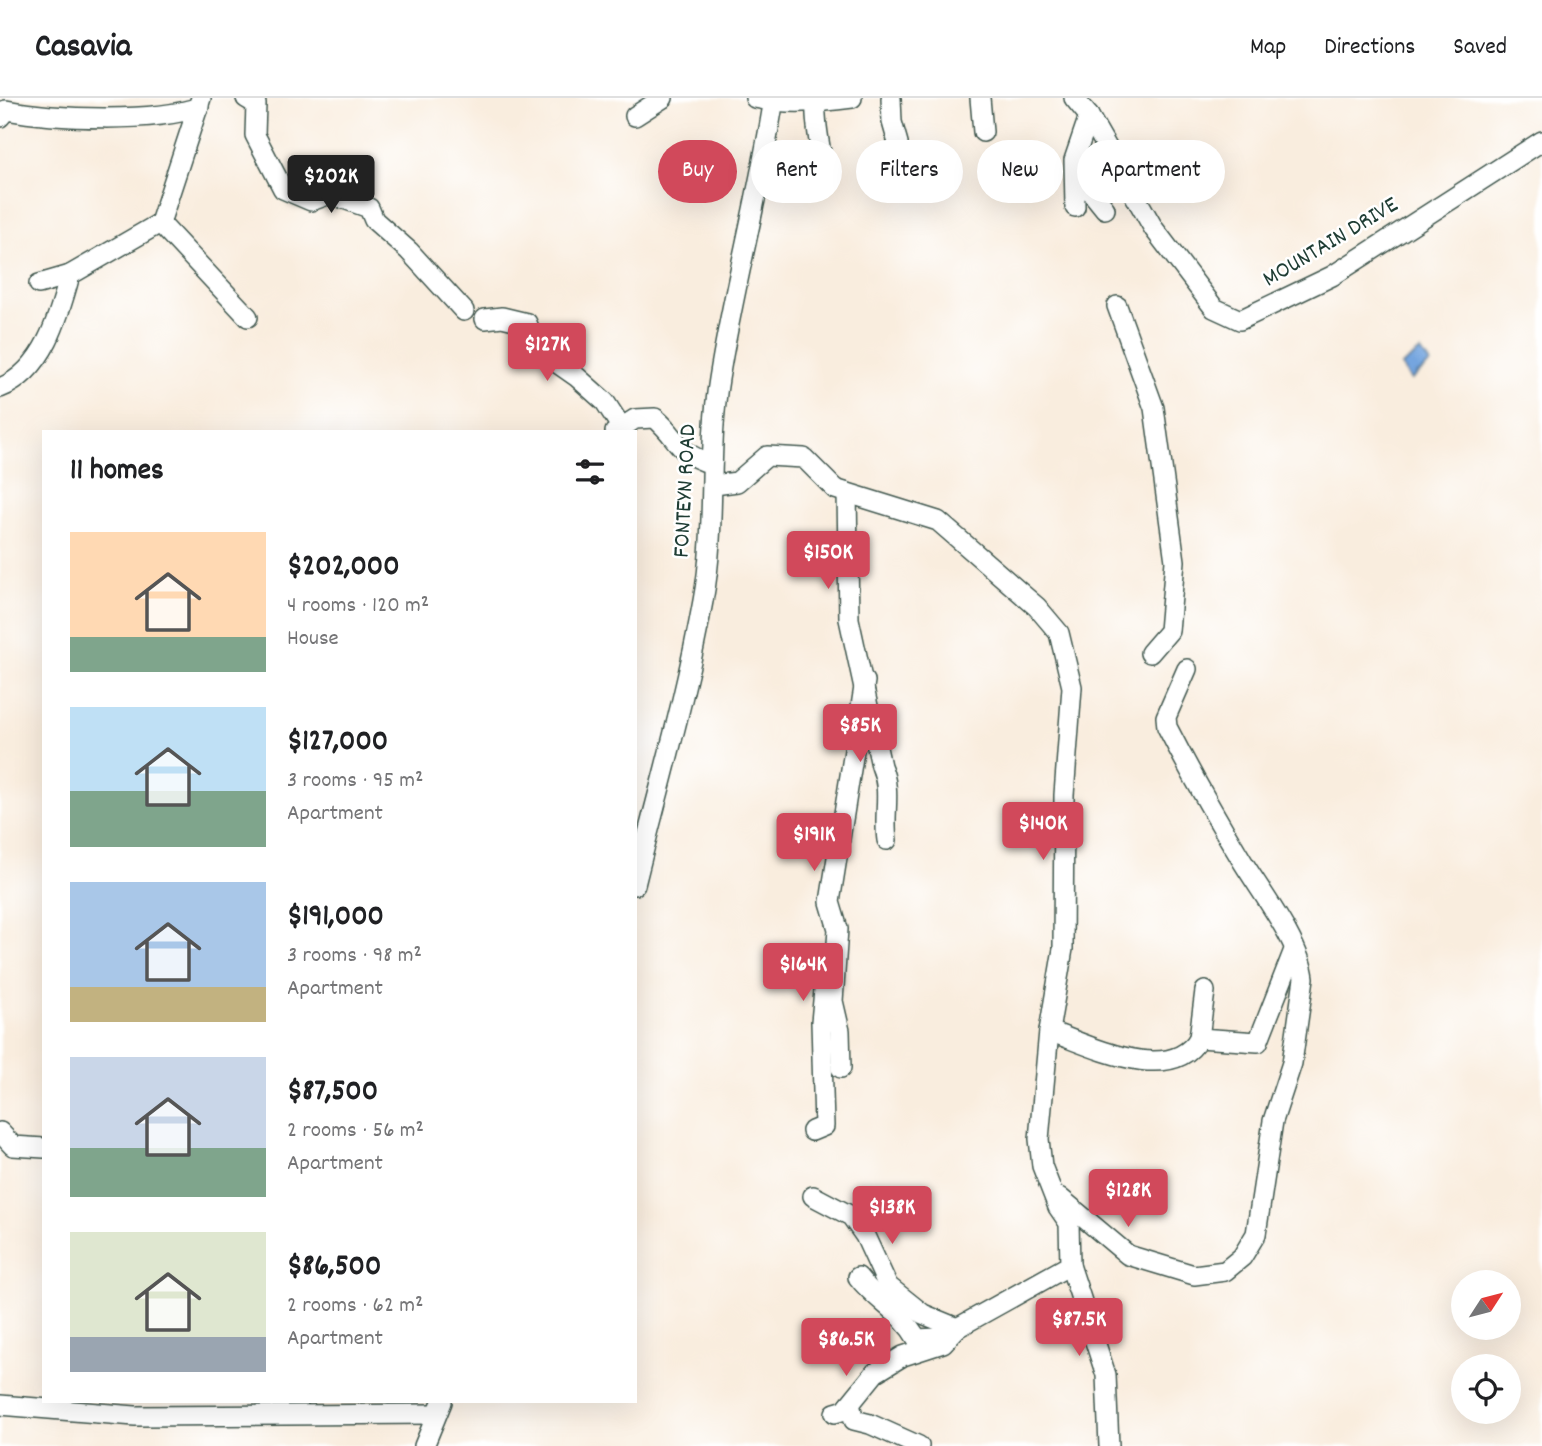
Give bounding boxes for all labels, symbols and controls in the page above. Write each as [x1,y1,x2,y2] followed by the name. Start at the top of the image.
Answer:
[35,25,131,72] text: Casavia
[1250,31,1286,65] text: Map
[1324,31,1415,65] text: Directions
[1453,31,1507,65] text: Saved
[658,140,737,203] chip: Buy
[751,140,842,203] chip: Rent
[856,140,963,203] chip: Filters
[977,140,1063,203] chip: New
[1077,140,1225,203] chip: Apartment
[282,156,380,215] pin: $202K
[304,161,358,194] text: $202K
[1257,189,1405,297] street label: MOUNTAIN DRIVE
[498,324,596,383] pin: $127K
[524,329,570,362] text: $127K
[666,423,706,559] street label: FONTEYN ROAD
[70,451,164,494] text: 11 homes
[571,453,609,491] icon: filters
[779,532,877,591] pin: $150K
[803,537,853,570] text: $150K
[287,547,400,590] text: $202,000
[126,560,210,644] icon: home
[287,590,429,623] text: 4 rooms · 120 m²
[287,623,339,656] text: House
[819,704,901,764] pin: $85K
[839,710,881,743] text: $85K
[287,722,388,765] text: $127,000
[126,735,210,819] icon: home
[287,765,423,798] text: 3 rooms · 95 m²
[287,798,383,831] text: Apartment
[994,802,1092,862] pin: $140K
[1018,808,1068,841] text: $140K
[765,814,863,873] pin: $191K
[793,819,835,852] text: $191K
[287,897,384,940] text: $191,000
[126,910,210,994] icon: home
[287,940,422,973] text: 3 rooms · 98 m²
[754,944,852,1003] pin: $164K
[779,949,827,982] text: $164K
[287,973,383,1006] text: Apartment
[287,1072,378,1115] text: $87,500
[126,1085,210,1169] icon: home
[287,1115,424,1148] text: 2 rooms · 56 m²
[287,1148,383,1181] text: Apartment
[1079,1170,1177,1229] pin: $128K
[1105,1175,1151,1208] text: $128K
[843,1186,941,1246] pin: $138K
[869,1192,915,1225] text: $138K
[287,1247,381,1290] text: $86,500
[126,1260,210,1344] icon: home
[1451,1270,1521,1340] north arrow
[1451,1270,1521,1424] map controls
[287,1290,423,1323] text: 2 rooms · 62 m²
[1022,1298,1136,1358] pin: $87.5K
[1052,1304,1106,1337] text: $87.5K
[789,1318,903,1378] pin: $86.5K
[287,1323,383,1356] text: Apartment
[817,1324,875,1357] text: $86.5K
[1451,1354,1521,1424] button: locate

